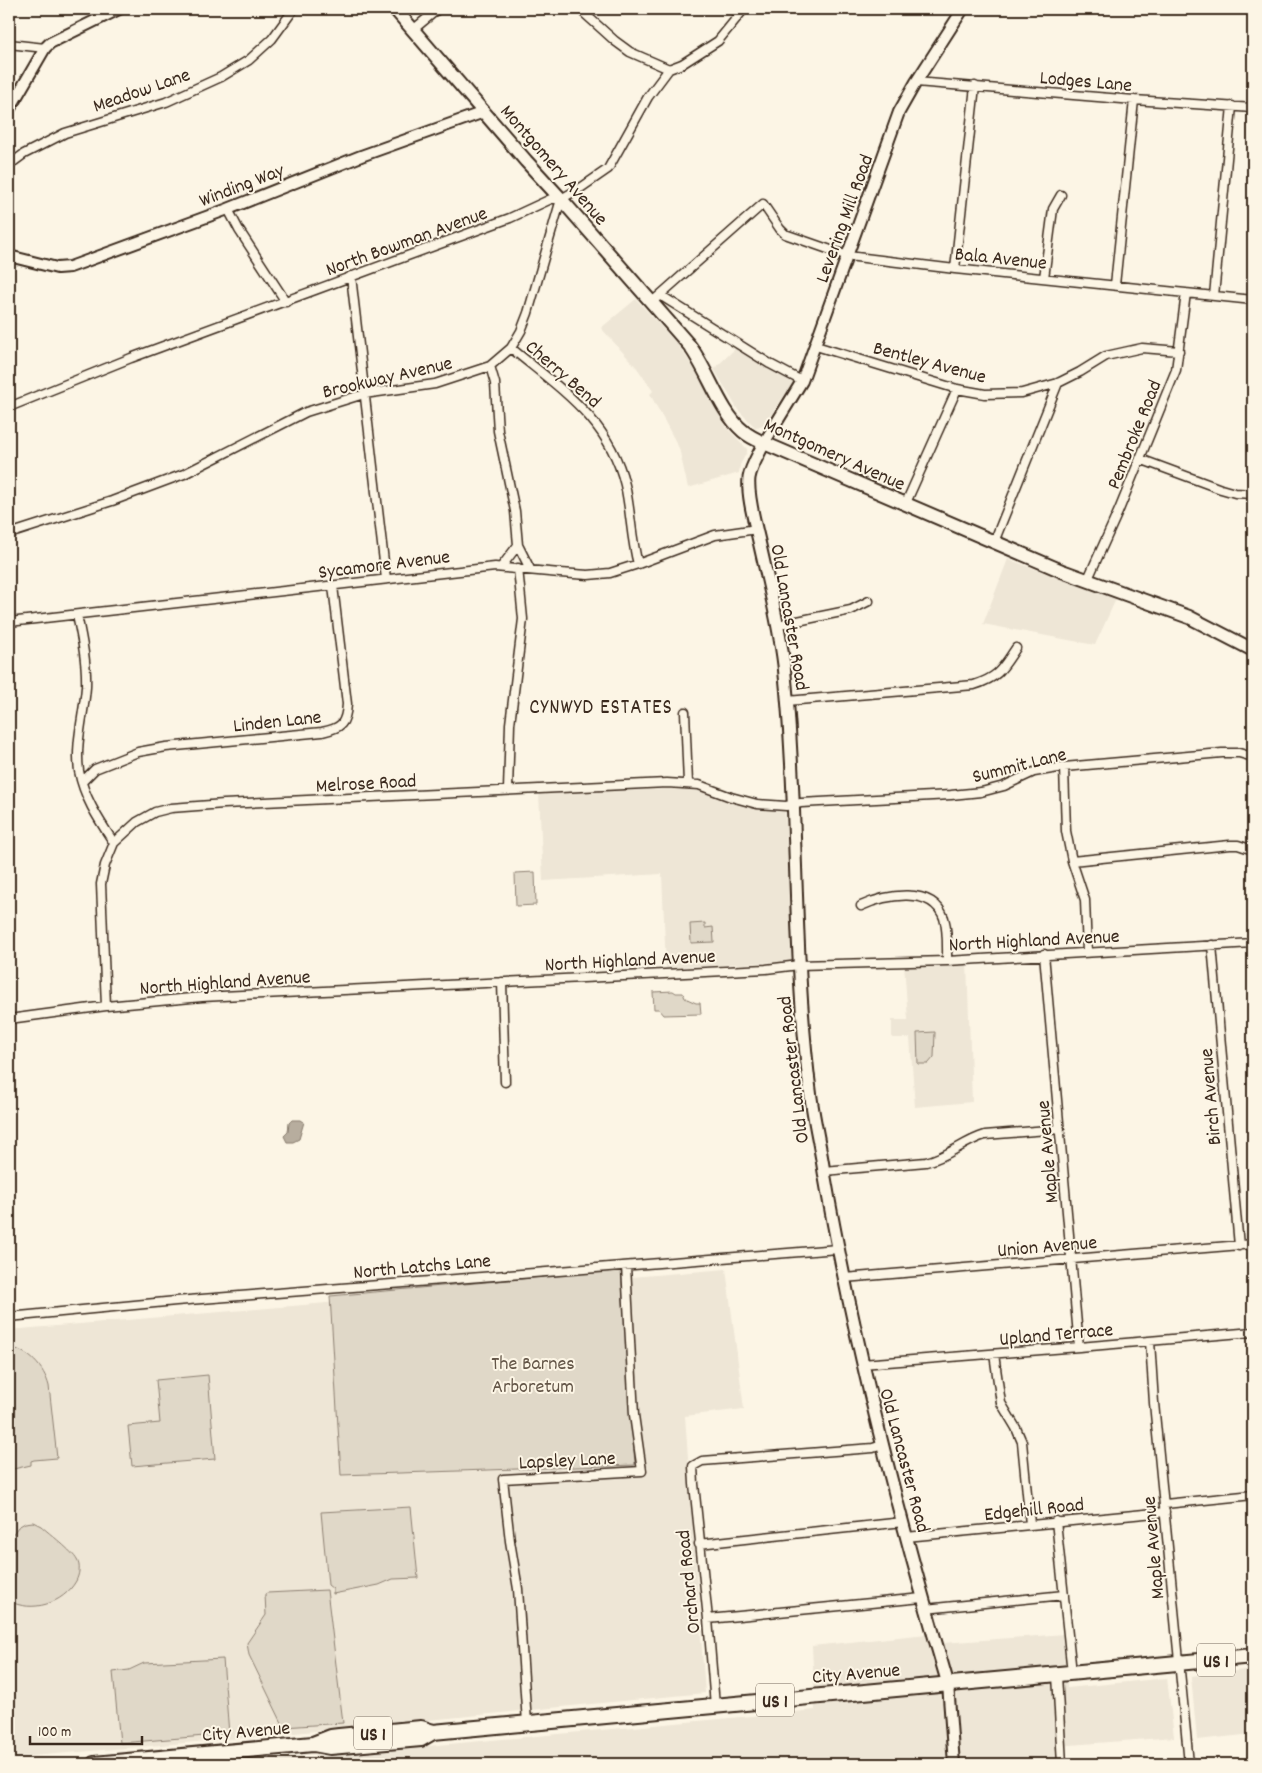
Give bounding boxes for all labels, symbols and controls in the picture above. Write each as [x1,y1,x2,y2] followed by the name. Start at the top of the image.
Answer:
[90,62,195,122] street label: Meadow Lane
[1038,65,1133,101] street label: Lodges Lane
[492,99,613,233] street label: Montgomery Avenue
[810,151,882,287] street label: Levering Mill Road
[196,157,289,216] street label: Winding Way
[322,200,492,285] street label: North Bowman Avenue
[953,241,1048,279] street label: Bala Avenue
[518,334,606,416] street label: Cherry Bend
[870,335,989,392] street label: Bentley Avenue
[320,350,456,407] street label: Brookway Avenue
[1101,376,1170,494] street label: Pembroke Road
[759,412,909,500] street label: Montgomery Avenue
[761,542,815,693] street label: Old Lancaster Road
[317,544,452,588] street label: Sycamore Avenue
[529,694,673,724] district label: CYNWYD ESTATES
[232,704,323,742] street label: Linden Lane
[970,742,1070,792] street label: Summit Lane
[315,768,417,802] street label: Melrose Road
[948,924,1121,960] street label: North Highland Avenue
[544,944,717,980] street label: North Highland Avenue
[139,964,312,1004] street label: North Highland Avenue
[772,994,818,1145] street label: Old Lancaster Road
[1194,1047,1230,1146] street label: Birch Avenue
[1031,1099,1067,1204] street label: Maple Avenue
[996,1230,1098,1266] street label: Union Avenue
[352,1248,492,1288] street label: North Latchs Lane
[998,1317,1114,1355] street label: Upland Terrace
[491,1351,575,1402] park label: The Barnes Arboretum
[870,1385,936,1536] street label: Old Lancaster Road
[518,1445,617,1479] street label: Lapsley Lane
[983,1492,1086,1530] street label: Edgehill Road
[1137,1495,1173,1600] street label: Maple Avenue
[671,1528,709,1635] street label: Orchard Road
[1197,1644,1235,1676] road number: US 1
[811,1657,902,1693] street label: City Avenue
[756,1684,794,1716] road number: US 1
[30,1713,142,1745] scale bar
[201,1715,292,1751] street label: City Avenue
[354,1716,392,1750] road number: US 1
[38,1722,71,1744] text: 100 m

